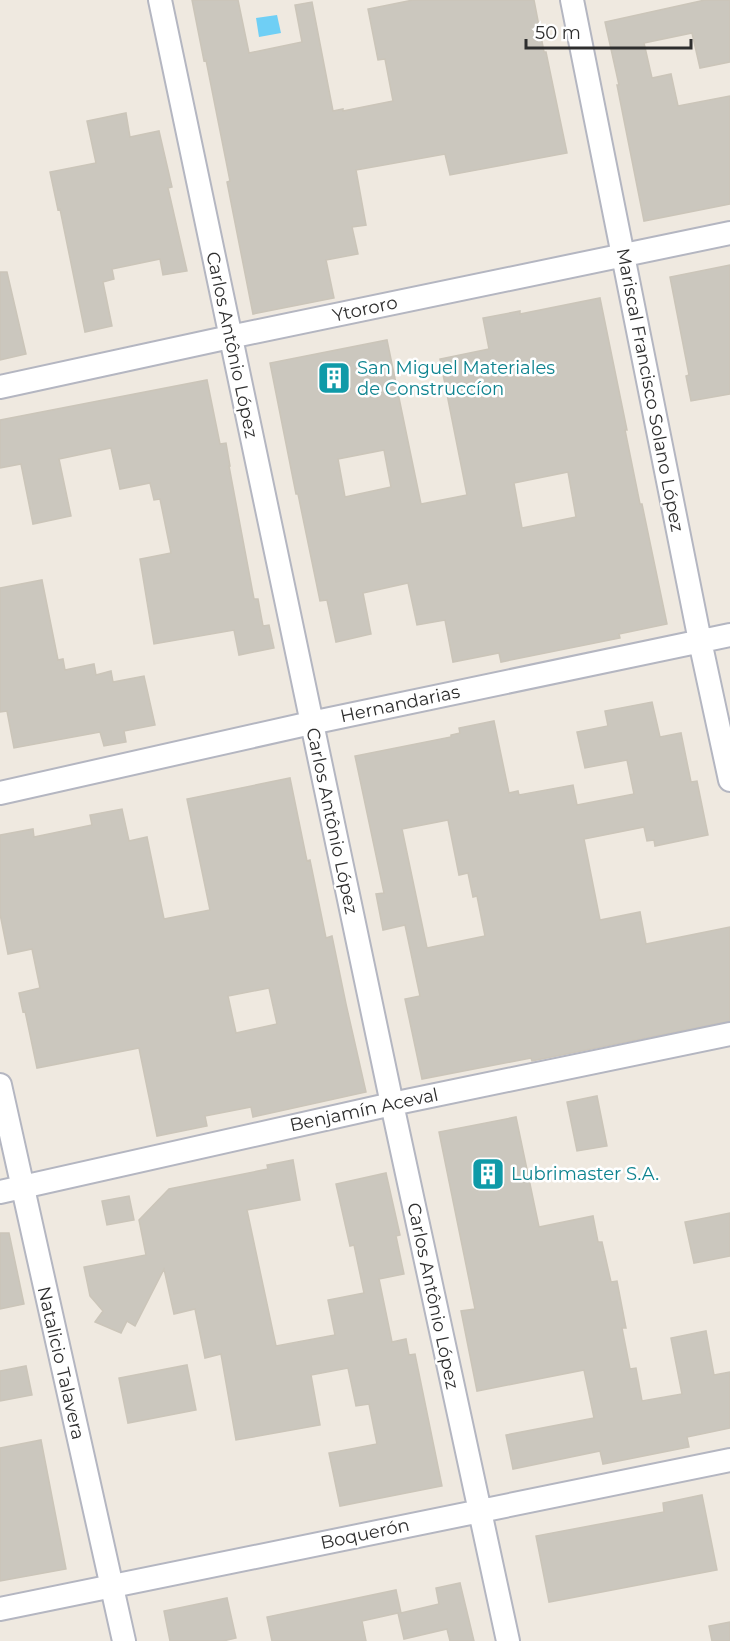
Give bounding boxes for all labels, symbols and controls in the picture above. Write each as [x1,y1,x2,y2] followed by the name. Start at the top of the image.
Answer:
[526,12,691,50] scale bar
[535,22,581,44] text: 50 m
[612,246,688,534] street label: Mariscal Francisco Solano López
[201,250,263,440] street label: Carlos Antônio López
[330,291,400,327] street label: Ytororo
[357,357,555,400] place label: San Miguel Materiales de Construccíon
[316,360,352,396] building icon: San Miguel Materiales de Construccíon
[338,681,462,727] street label: Hernandarias
[301,726,363,916] street label: Carlos Antônio López
[288,1084,440,1136] street label: Benjamín Aceval
[470,1156,506,1192] building icon: Lubrimaster S.A.
[511,1163,659,1185] place label: Lubrimaster S.A.
[402,1201,464,1391] street label: Carlos Antônio López
[33,1284,89,1442] street label: Natalicio Talavera
[318,1514,412,1554] street label: Boquerón

